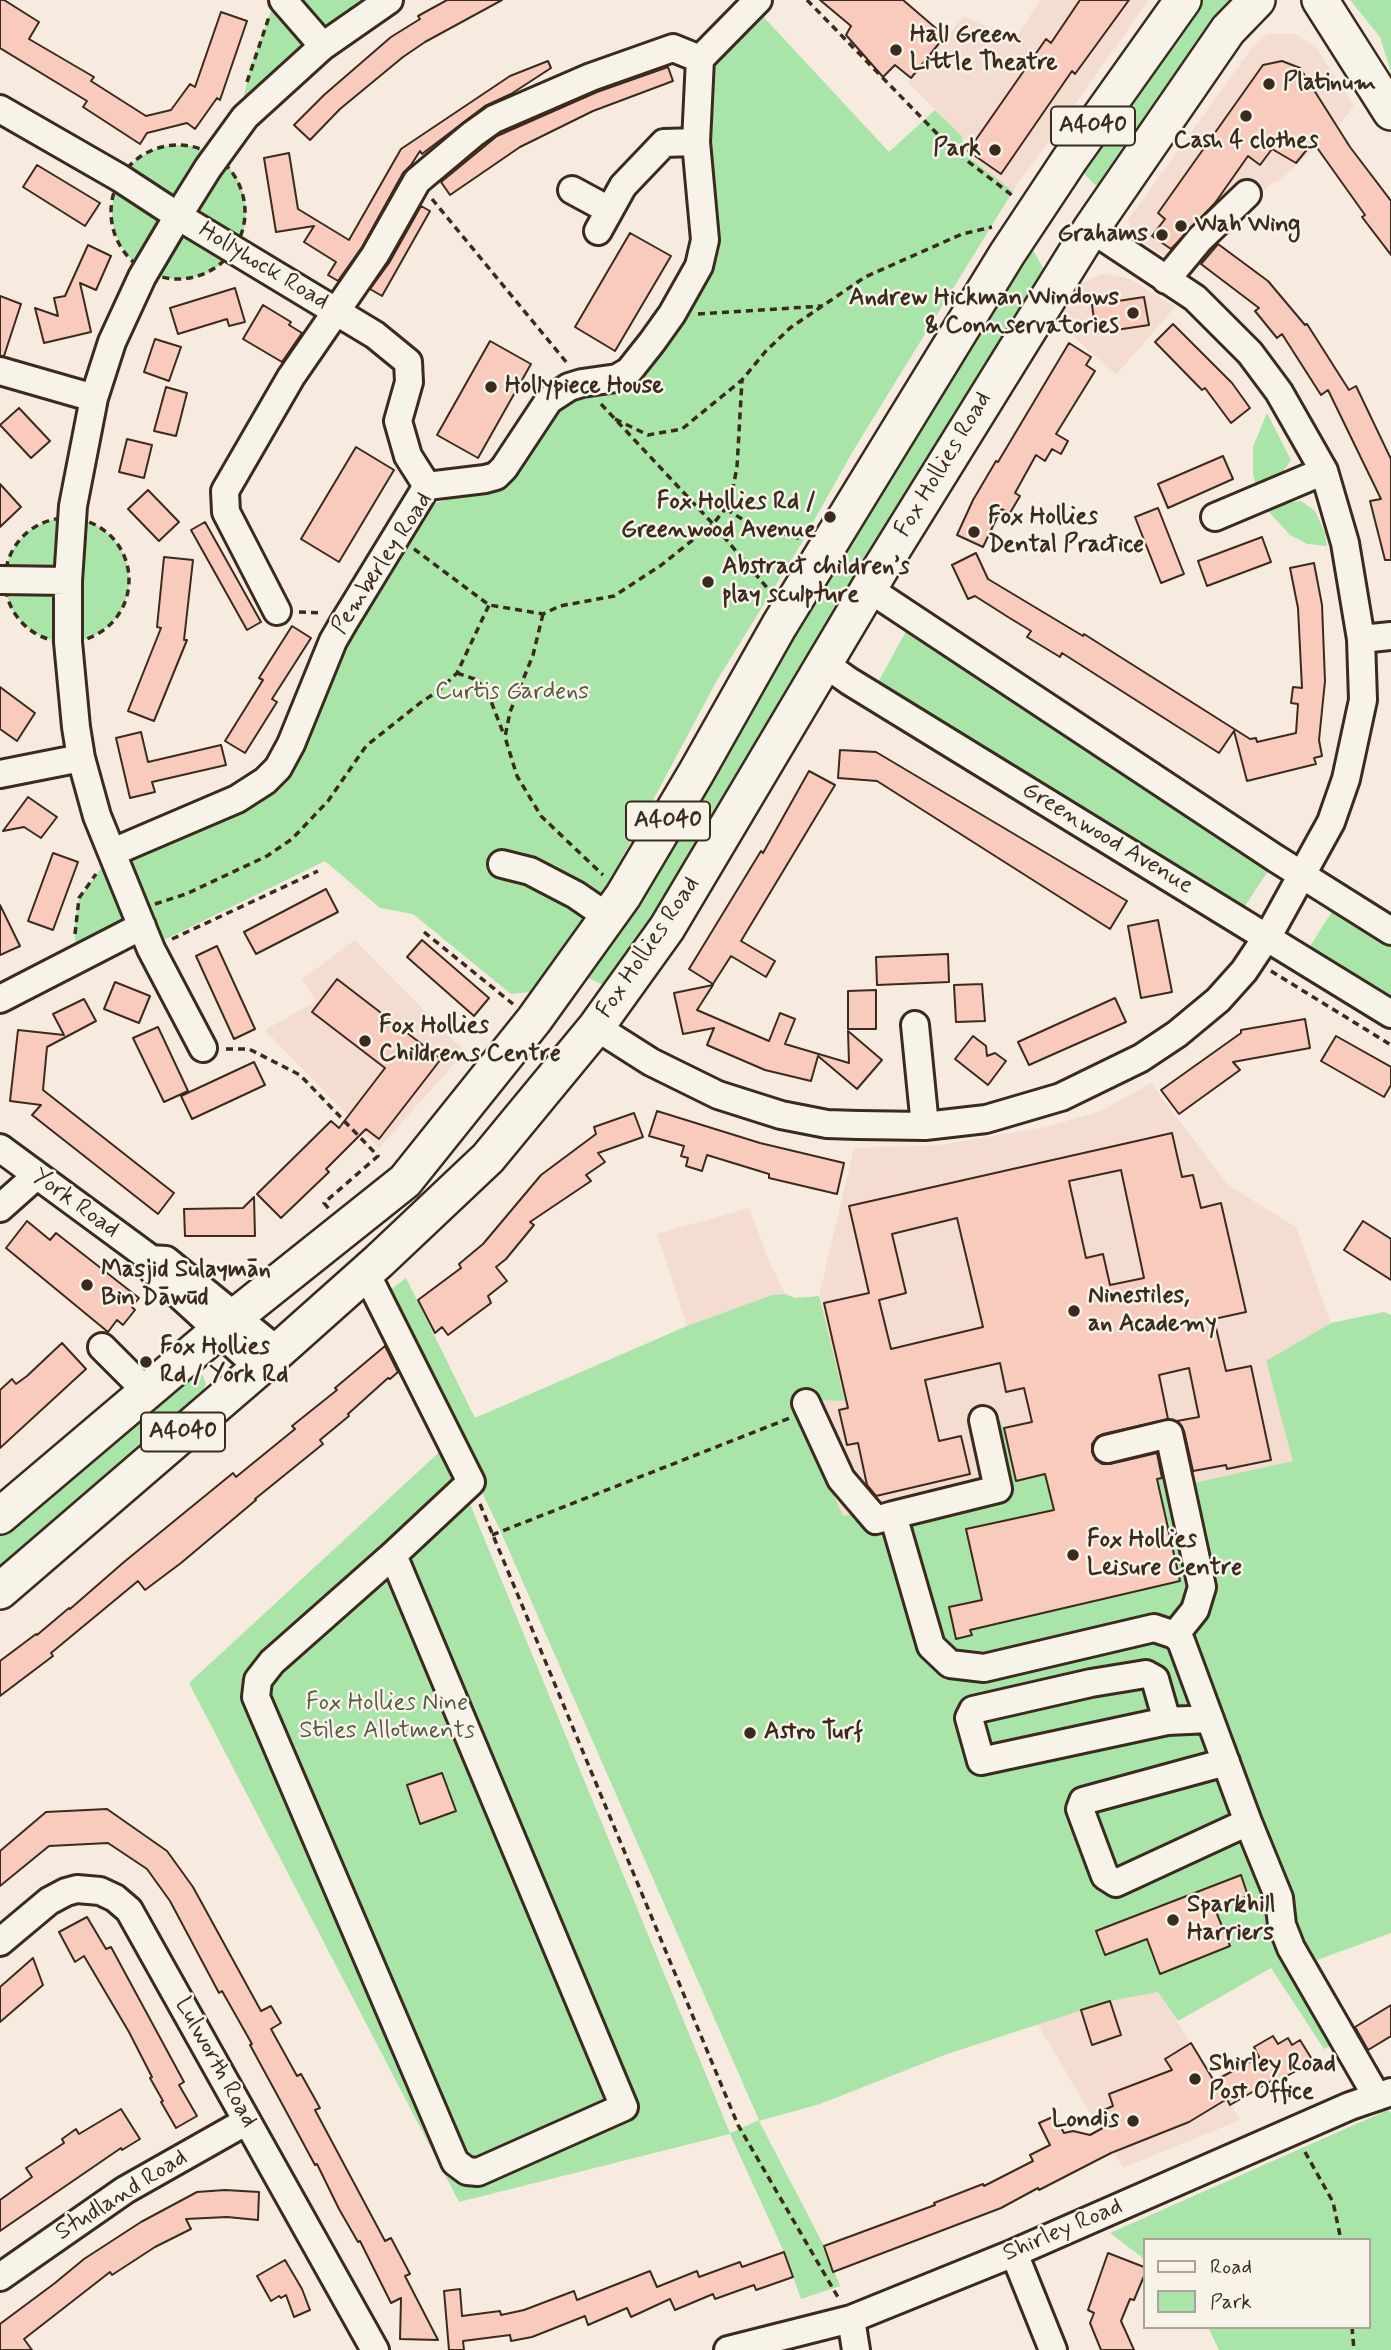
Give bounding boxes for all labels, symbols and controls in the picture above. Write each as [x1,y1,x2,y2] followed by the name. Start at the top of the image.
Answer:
[910,22,1057,78] place label: Hall Green Little Theatre
[888,42,904,58] marker: Hall Green Little Theatre
[1283,70,1376,98] place label: Platinum
[1261,76,1277,92] marker: Platinum
[1051,106,1135,146] road number: A4040
[1238,108,1254,124] marker: Cash 4 clothes
[1174,128,1318,156] place label: Cash 4 clothes
[933,136,981,164] place label: Park
[987,142,1003,158] marker: Park
[1195,212,1300,240] place label: Wah Wing
[193,217,333,317] street label: Hollyhock Road
[1173,218,1189,234] marker: Wah Wing
[1057,221,1148,249] place label: Grahams
[1154,227,1170,243] marker: Grahams
[849,285,1119,341] place label: Andrew Hickman Windows & Connservatories
[1125,305,1141,321] marker: Andrew Hickman Windows & Connservatories
[505,373,664,401] place label: Hollypiece House
[483,379,499,395] marker: Hollypiece House
[889,387,999,543] street label: Fox Hollies Road
[326,488,440,640] street label: Pemberley Road
[621,489,816,545] place label: Fox Hollies Rd / Greenwood Avenue
[988,504,1144,560] place label: Fox Hollies Dental Practice
[822,509,838,525] marker: Fox Hollies Rd / Greenwood Avenue
[966,524,982,540] marker: Fox Hollies Dental Practice
[722,554,910,610] place label: Abstract children’s play sculpture
[700,574,716,590] marker: Abstract children’s play sculpture
[435,679,589,707] park label: Curtis Gardens
[1016,776,1198,902] street label: Greenwood Avenue
[626,802,710,841] road number: A4040
[591,872,707,1024] street label: Fox Hollies Road
[379,1013,561,1069] place label: Fox Hollies Childrens Centre
[357,1033,373,1049] marker: Fox Hollies Childrens Centre
[26,1163,124,1245] street label: York Road
[101,1257,271,1313] place label: Masjid Sulaymān Bin Dāwūd
[79,1277,95,1293] marker: Masjid Sulaymān Bin Dāwūd
[1088,1283,1217,1339] place label: Ninestiles, an Academy
[1066,1303,1082,1319] marker: Ninestiles, an Academy
[160,1334,288,1390] place label: Fox Hollies Rd / York Rd
[138,1354,154,1370] marker: Fox Hollies Rd / York Rd
[141,1413,225,1452] road number: A4040
[1087,1527,1242,1583] place label: Fox Hollies Leisure Centre
[1065,1547,1081,1563] marker: Fox Hollies Leisure Centre
[299,1690,475,1746] park label: Fox Hollies Nine Stiles Allotments
[764,1719,863,1747] place label: Astro Turf
[742,1725,758,1741] marker: Astro Turf
[1187,1892,1275,1948] place label: Sparkhill Harriers
[1165,1912,1181,1928] marker: Sparkhill Harriers
[167,1993,263,2133] street label: Lulworth Road
[1209,2051,1336,2107] place label: Shirley Road Post Office
[1187,2071,1203,2087] marker: Shirley Road Post Office
[1052,2107,1119,2135] place label: Londis
[1125,2113,1141,2129] marker: Londis
[51,2144,193,2248] street label: Studland Road
[999,2193,1127,2269] street label: Shirley Road
[1142,2238,1370,2329] legend
[1210,2253,1252,2281] text: Road
[1210,2288,1252,2316] text: Park

